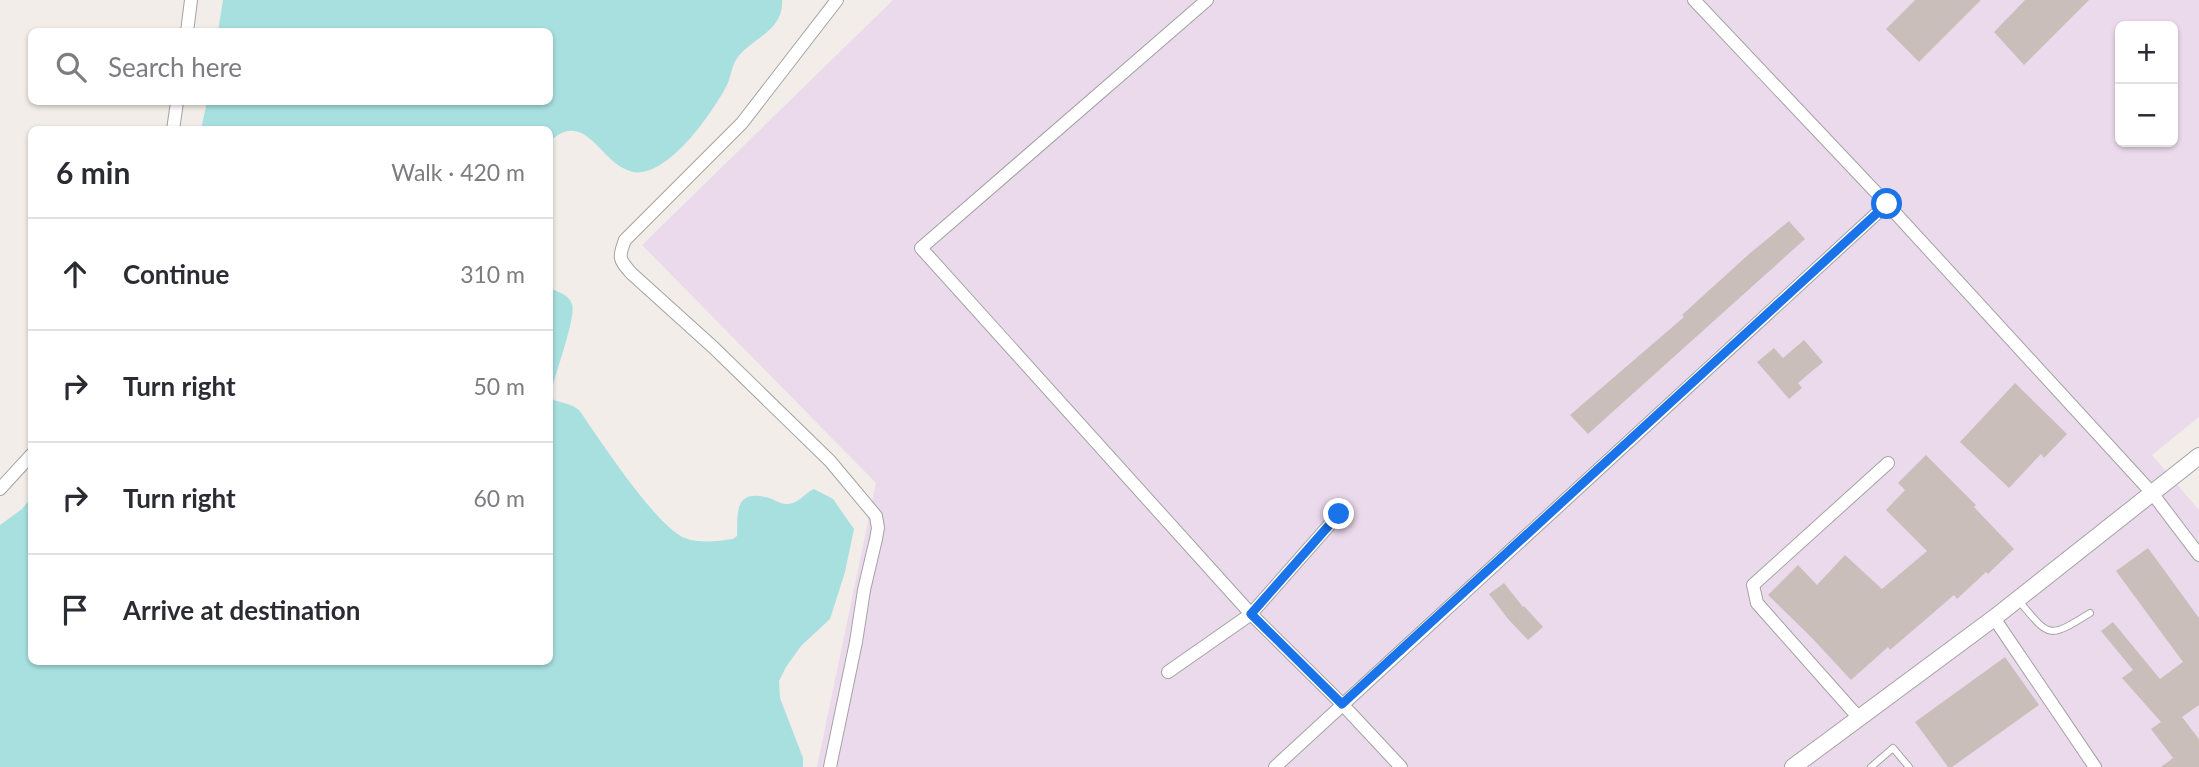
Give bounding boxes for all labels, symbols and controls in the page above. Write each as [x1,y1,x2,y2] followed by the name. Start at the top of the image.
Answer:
[2115,21,2178,147] map controls
[2115,21,2178,84] button: +
[28,28,553,105] search box
[52,48,90,86] icon: search
[108,51,242,83] text: Search here
[2115,84,2178,147] button: −
[56,154,130,190] text: 6 min
[391,158,525,186] text: Walk · 420 m
[1871,188,1902,219] route start
[56,255,94,293] icon: ahead
[123,258,229,290] text: Continue
[460,260,525,288] text: 310 m
[56,367,94,405] icon: right
[123,370,236,402] text: Turn right
[474,372,525,400] text: 50 m
[56,479,94,517] icon: right
[123,482,236,514] text: Turn right
[474,484,525,512] text: 60 m
[1323,498,1354,529] route end
[56,591,94,629] icon: arrive
[123,594,360,626] text: Arrive at destination

